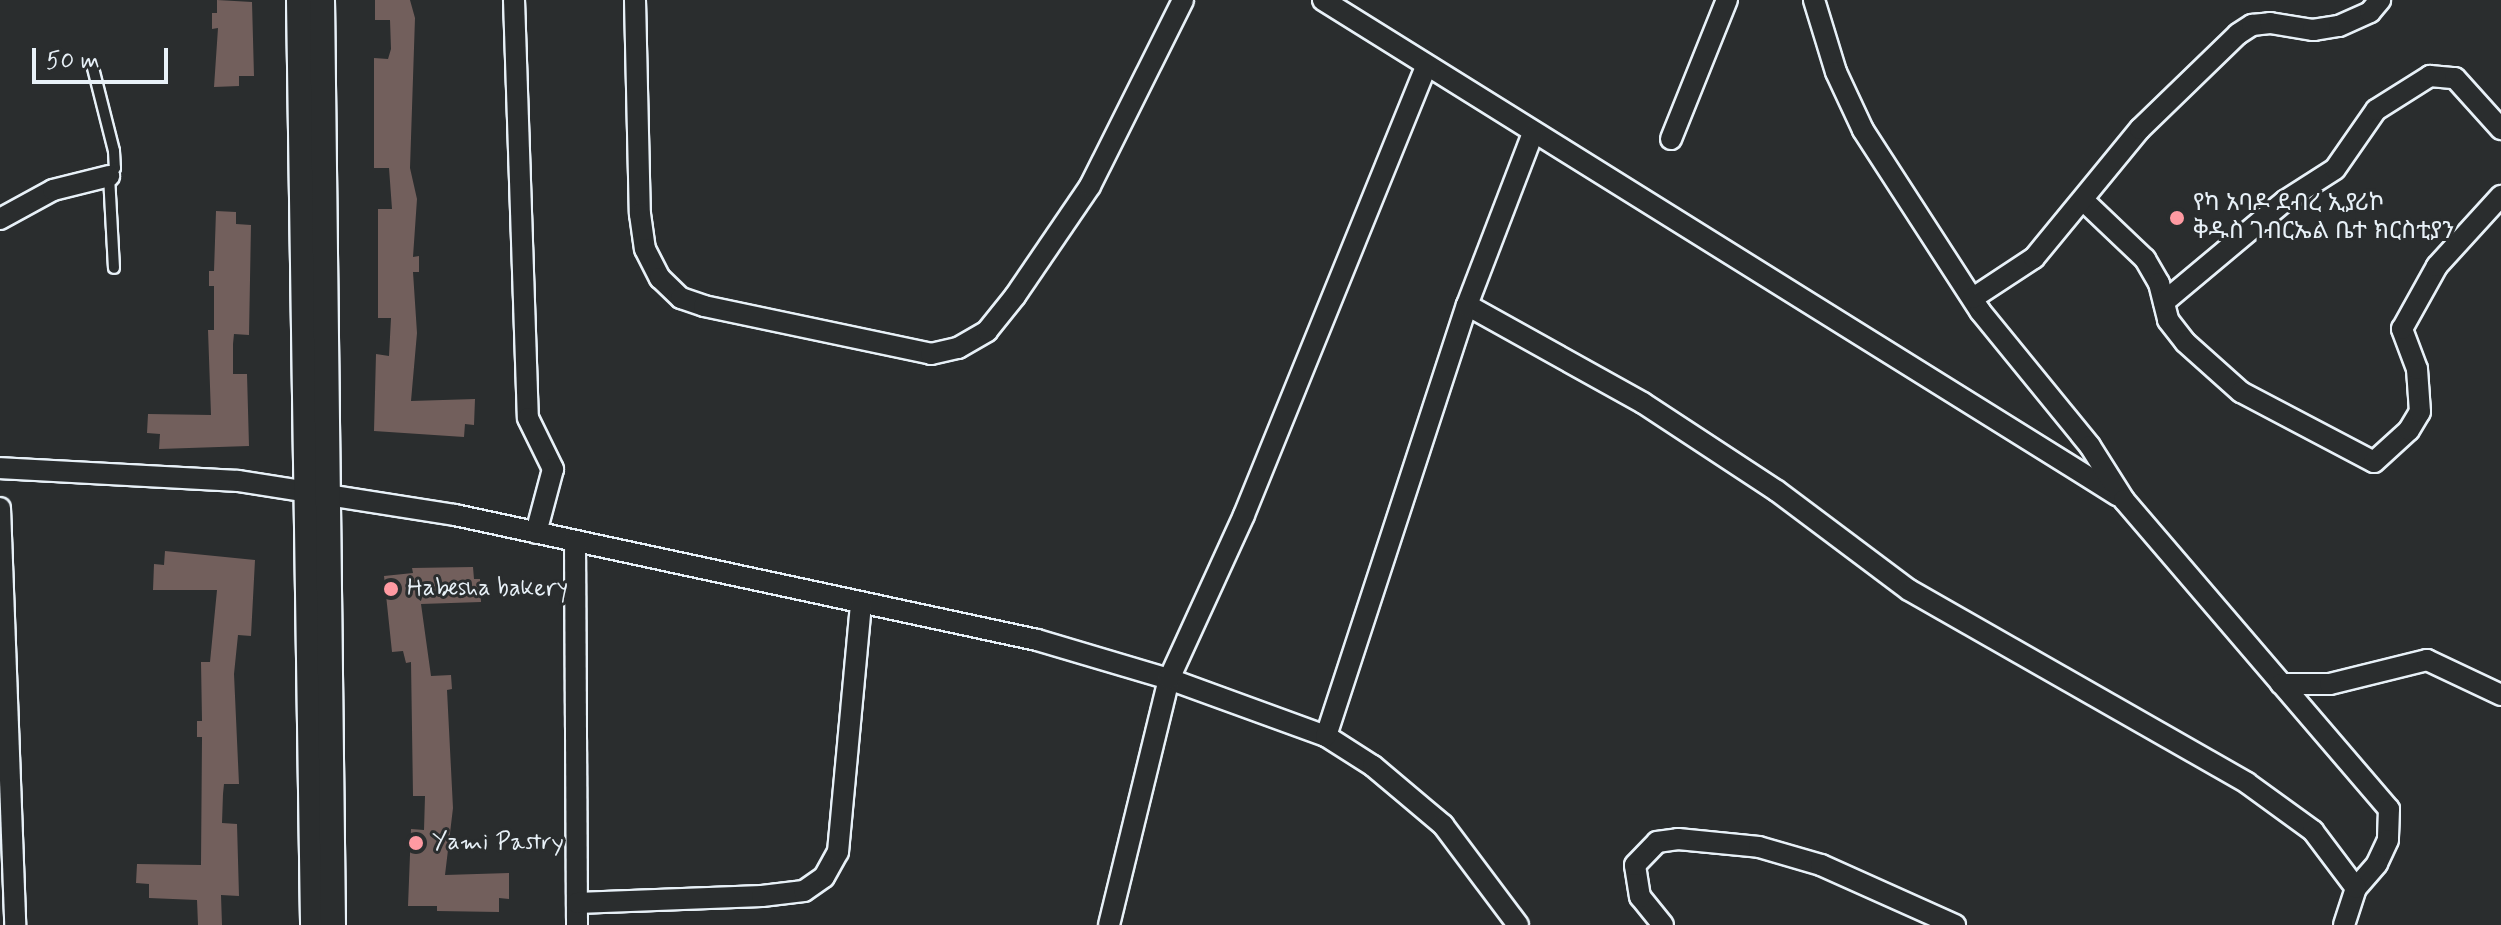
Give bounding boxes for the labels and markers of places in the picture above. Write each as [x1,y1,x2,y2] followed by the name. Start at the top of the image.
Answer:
[2193,190,2454,246] place label: የካ አባዶ ደብረ ኢያሪኮ ቅዱስ ገብርኤል ቤተ ክርስቲያን
[2168,209,2186,227] marker: የካ አባዶ ደብረ ኢያሪኮ ቅዱስ ገብርኤል ቤተ ክርስቲያን
[407,575,568,603] place label: Habesha bakery
[382,580,400,598] marker: Habesha bakery
[432,829,560,857] place label: Yami Pastry
[407,834,425,852] marker: Yami Pastry

